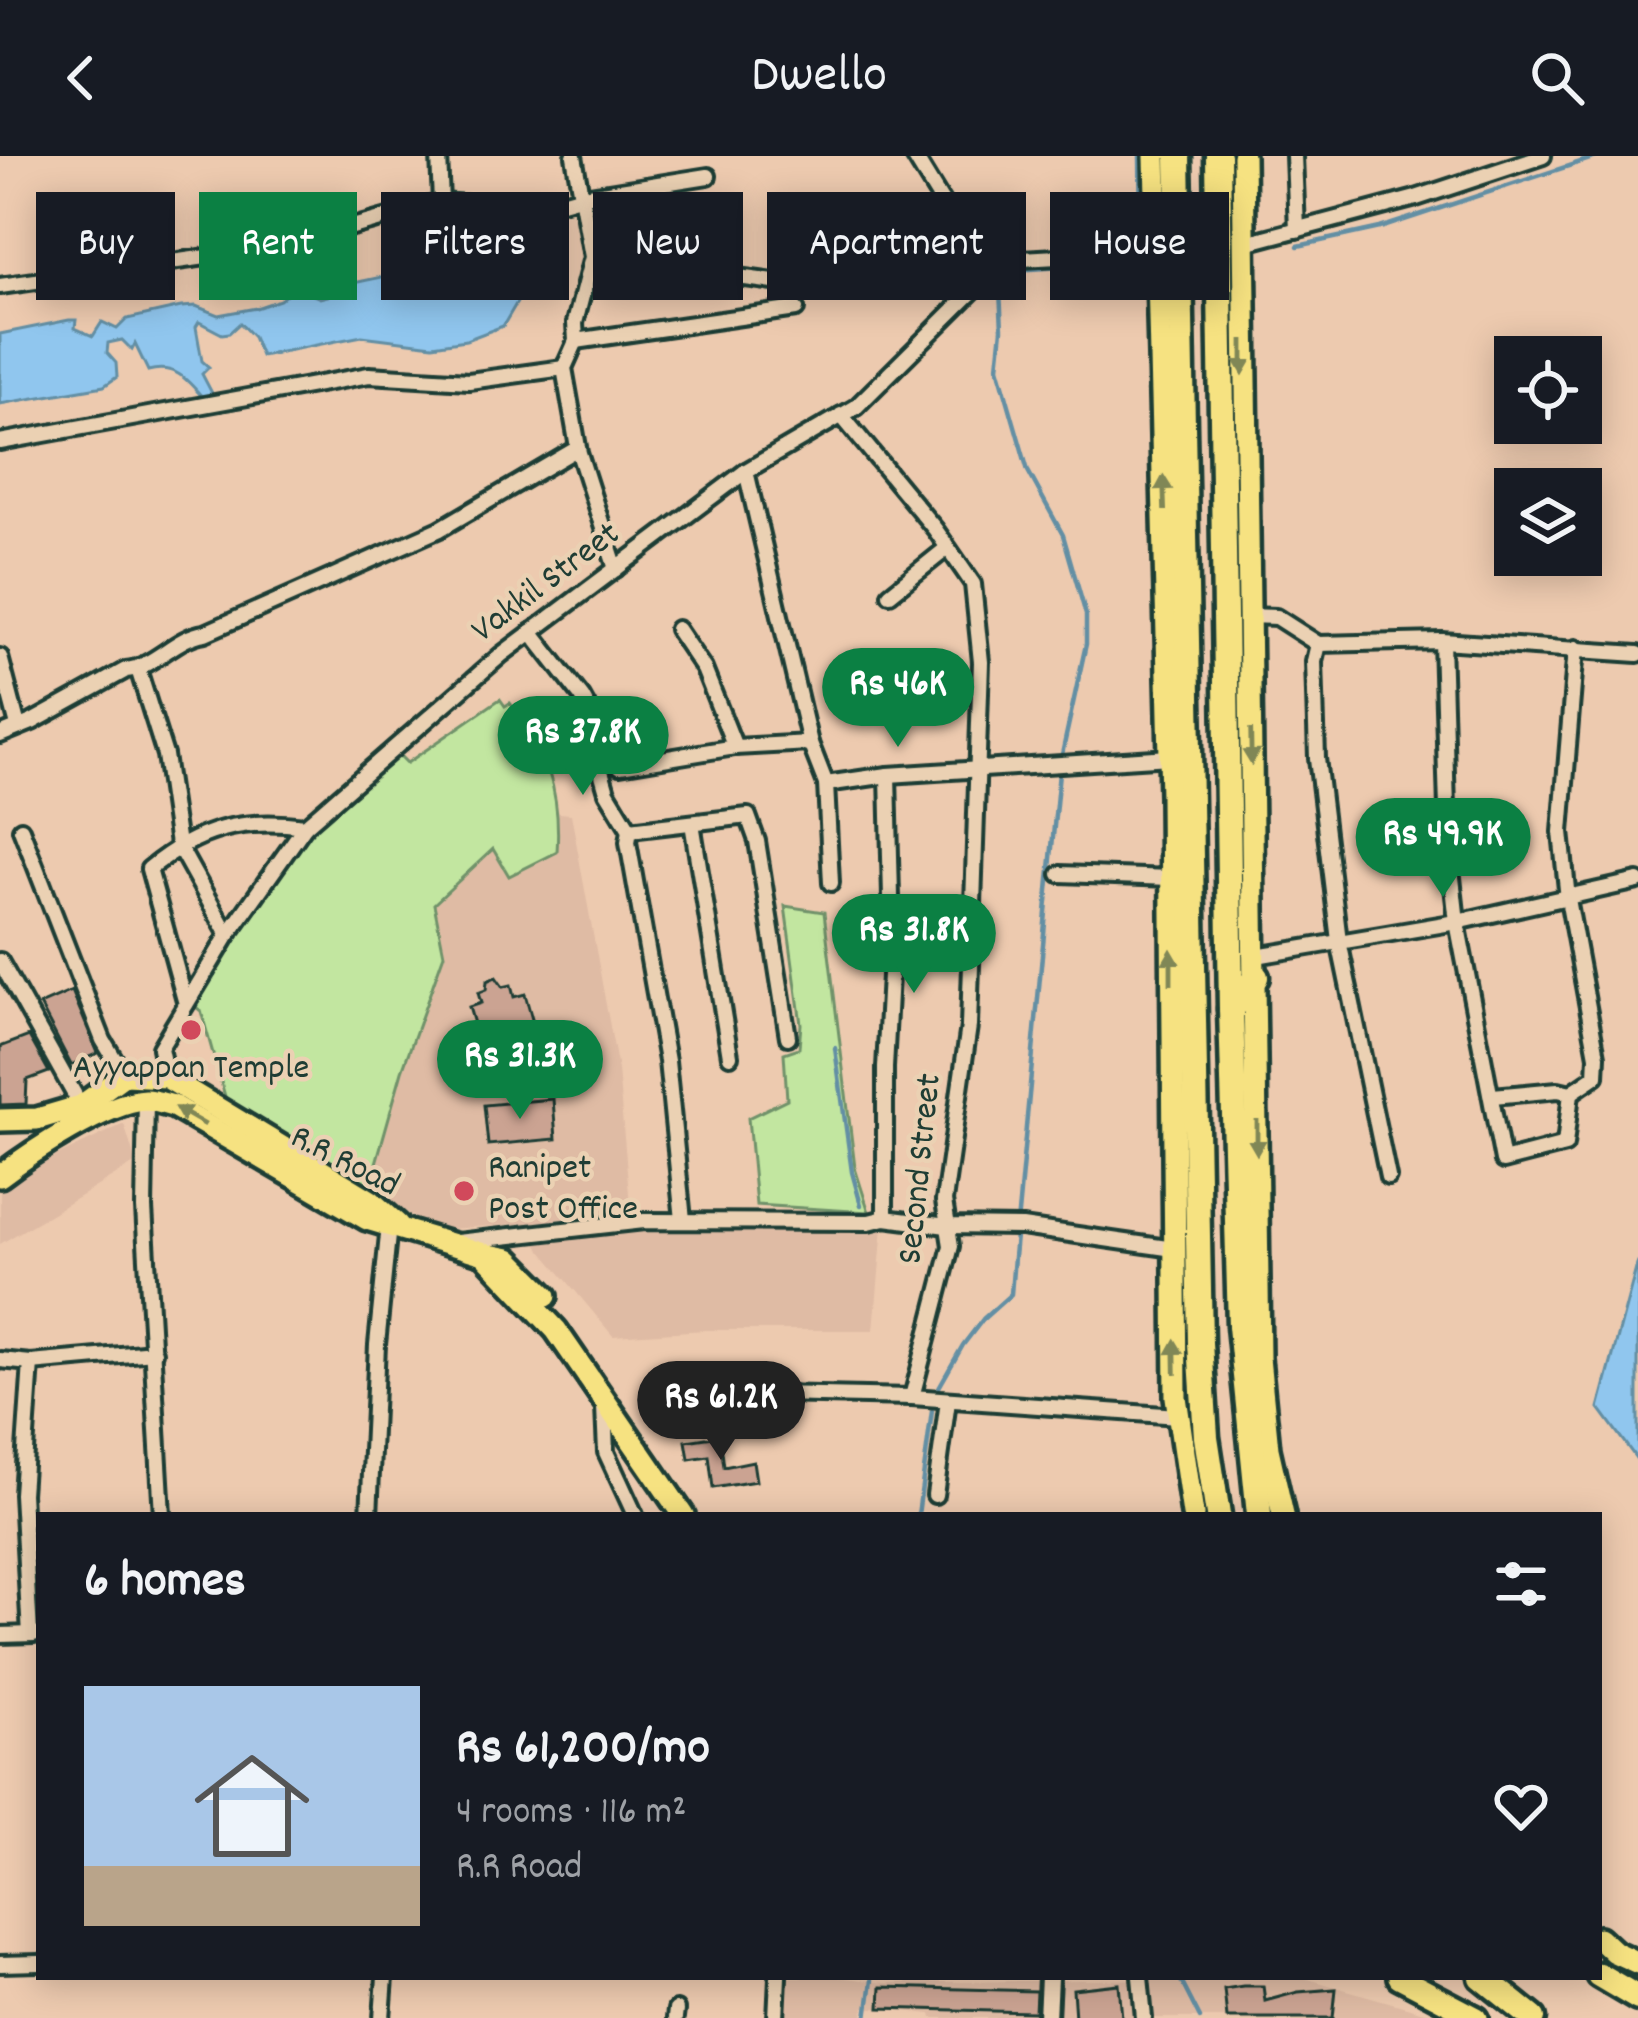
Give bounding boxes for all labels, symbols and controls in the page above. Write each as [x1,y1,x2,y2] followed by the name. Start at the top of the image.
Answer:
[751,40,887,117] text: Dwello
[48,45,114,111] icon: back
[1524,45,1590,111] icon: search
[36,192,175,300] chip: Buy
[199,192,357,300] chip: Rent
[381,192,569,300] chip: Filters
[593,192,743,300] chip: New
[767,192,1026,300] chip: Apartment
[1050,192,1229,300] chip: House
[1494,336,1602,576] map controls
[1494,336,1602,444] button: locate
[1234,339,1253,377] one-way arrow
[1494,468,1602,576] button: layers
[1154,473,1173,511] one-way arrow
[462,511,632,657] street label: Vakkil Street
[800,648,996,750] pin: Rs 46K
[849,659,947,714] text: Rs 46K
[459,696,707,798] pin: Rs 37.8K
[525,707,641,762] text: Rs 37.8K
[1242,729,1261,767] one-way arrow
[1319,798,1567,900] pin: Rs 49.9K
[1383,809,1503,864] text: Rs 49.9K
[790,894,1038,996] pin: Rs 31.8K
[859,905,969,960] text: Rs 31.8K
[1161,947,1181,985] one-way arrow
[178,1017,204,1043] marker: Ayyappan Temple
[396,1020,644,1122] pin: Rs 31.3K
[464,1031,576,1086] text: Rs 31.3K
[73,1044,309,1096] place label: Ayyappan Temple
[886,1071,958,1267] street label: Second Street
[173,1106,206,1127] one-way arrow
[280,1113,408,1213] street label: R.R Road
[1248,1119,1267,1157] one-way arrow
[488,1144,638,1237] place label: Ranipet Post Office
[451,1178,477,1204] marker: Ranipet Post Office
[1165,1337,1185,1375] one-way arrow
[597,1361,845,1463] pin: Rs 61.2K
[664,1372,778,1427] text: Rs 61.2K
[84,1548,246,1620] text: 6 homes
[1488,1551,1554,1617] icon: filters
[456,1715,710,1787] text: Rs 61,200/mo
[180,1734,324,1878] icon: home
[1488,1773,1554,1839] icon: heart
[456,1787,686,1842] text: 4 rooms · 116 m²
[456,1842,582,1897] text: R.R Road

